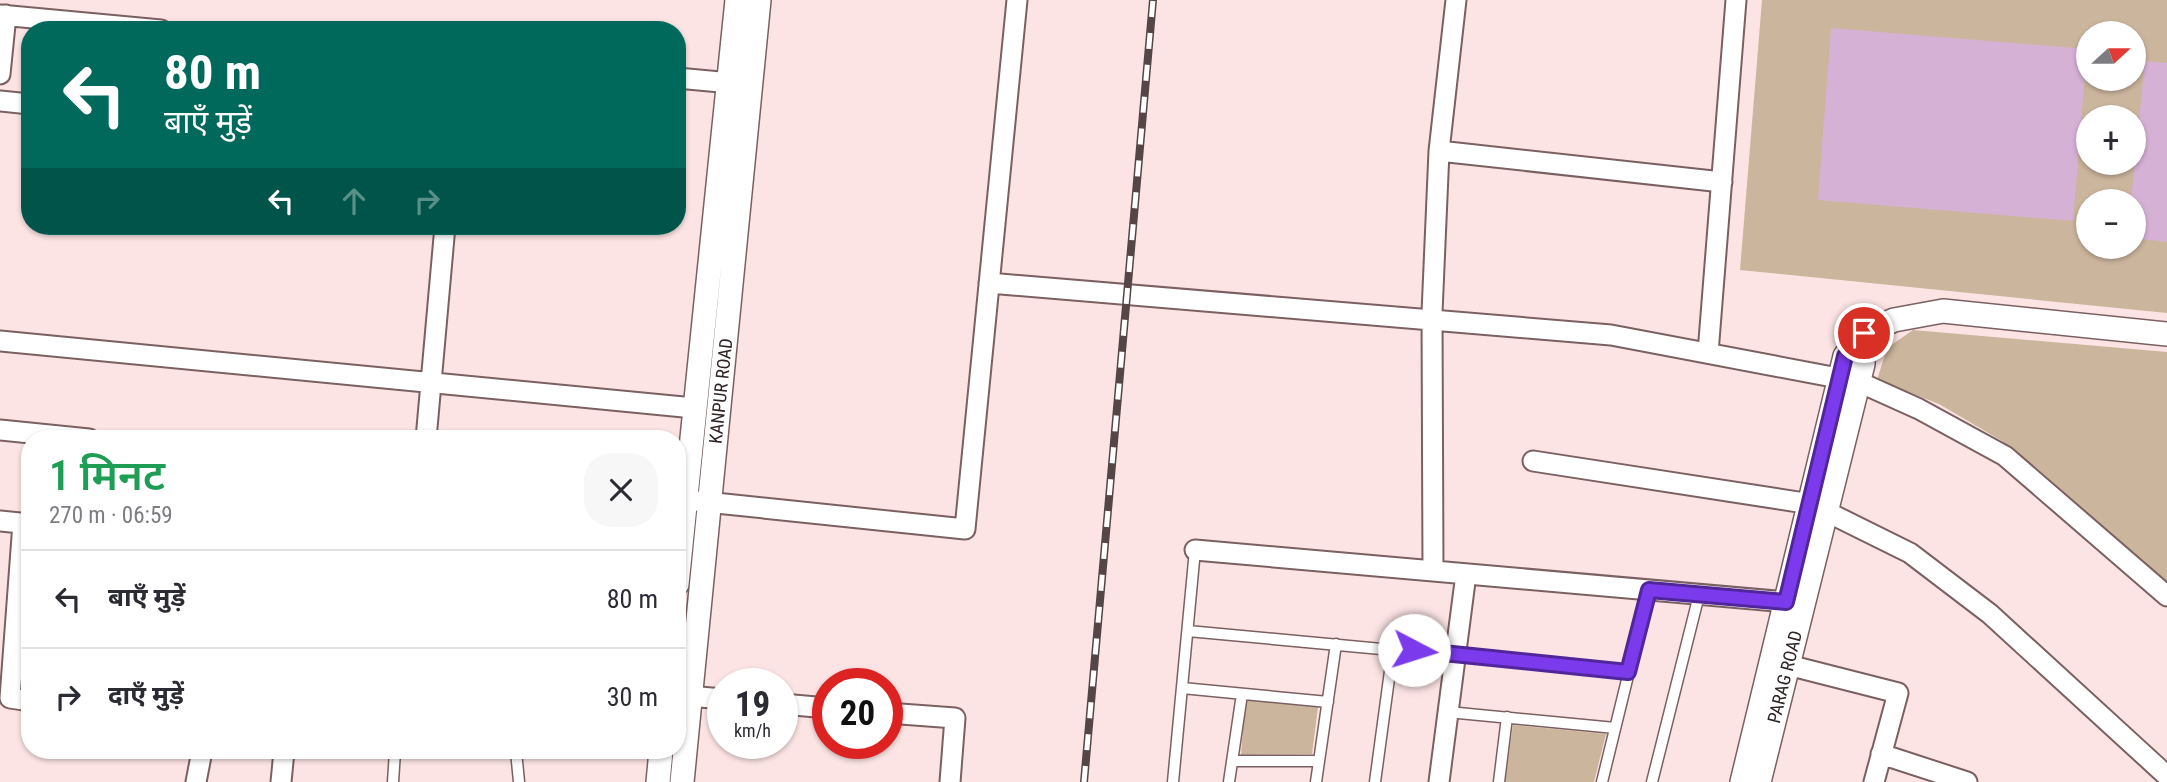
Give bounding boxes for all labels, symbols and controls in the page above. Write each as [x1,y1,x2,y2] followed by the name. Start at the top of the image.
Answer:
[2076,21,2146,91] north arrow
[2076,21,2146,259] map controls
[164,44,261,101] text: 80 m
[49,49,140,140] icon: left
[164,103,252,141] text: बाएँ मुड़ें
[2076,105,2146,175] button: +
[262,182,300,220] icon: left
[335,182,373,220] icon: ahead
[408,182,446,220] icon: right
[2076,189,2146,259] button: −
[1834,303,1894,363] pin
[1845,314,1883,352] icon: arrive
[705,337,736,445] street label: KANPUR ROAD
[49,451,165,500] text: 1 मिनट
[584,453,658,527] button: close
[49,502,173,529] text: 270 m · 06:59
[49,580,87,618] icon: left
[108,582,185,612] text: बाएँ मुड़ें
[607,584,658,614] text: 80 m
[1377,613,1451,687] position arrow
[1763,628,1806,725] street label: PARAG ROAD
[812,668,903,759] speed limit sign: 20
[49,678,87,716] icon: right
[108,680,184,710] text: दाएँ मुड़ें
[607,682,658,712] text: 30 m
[735,684,770,725] text: 19
[734,720,771,741] text: km/h

